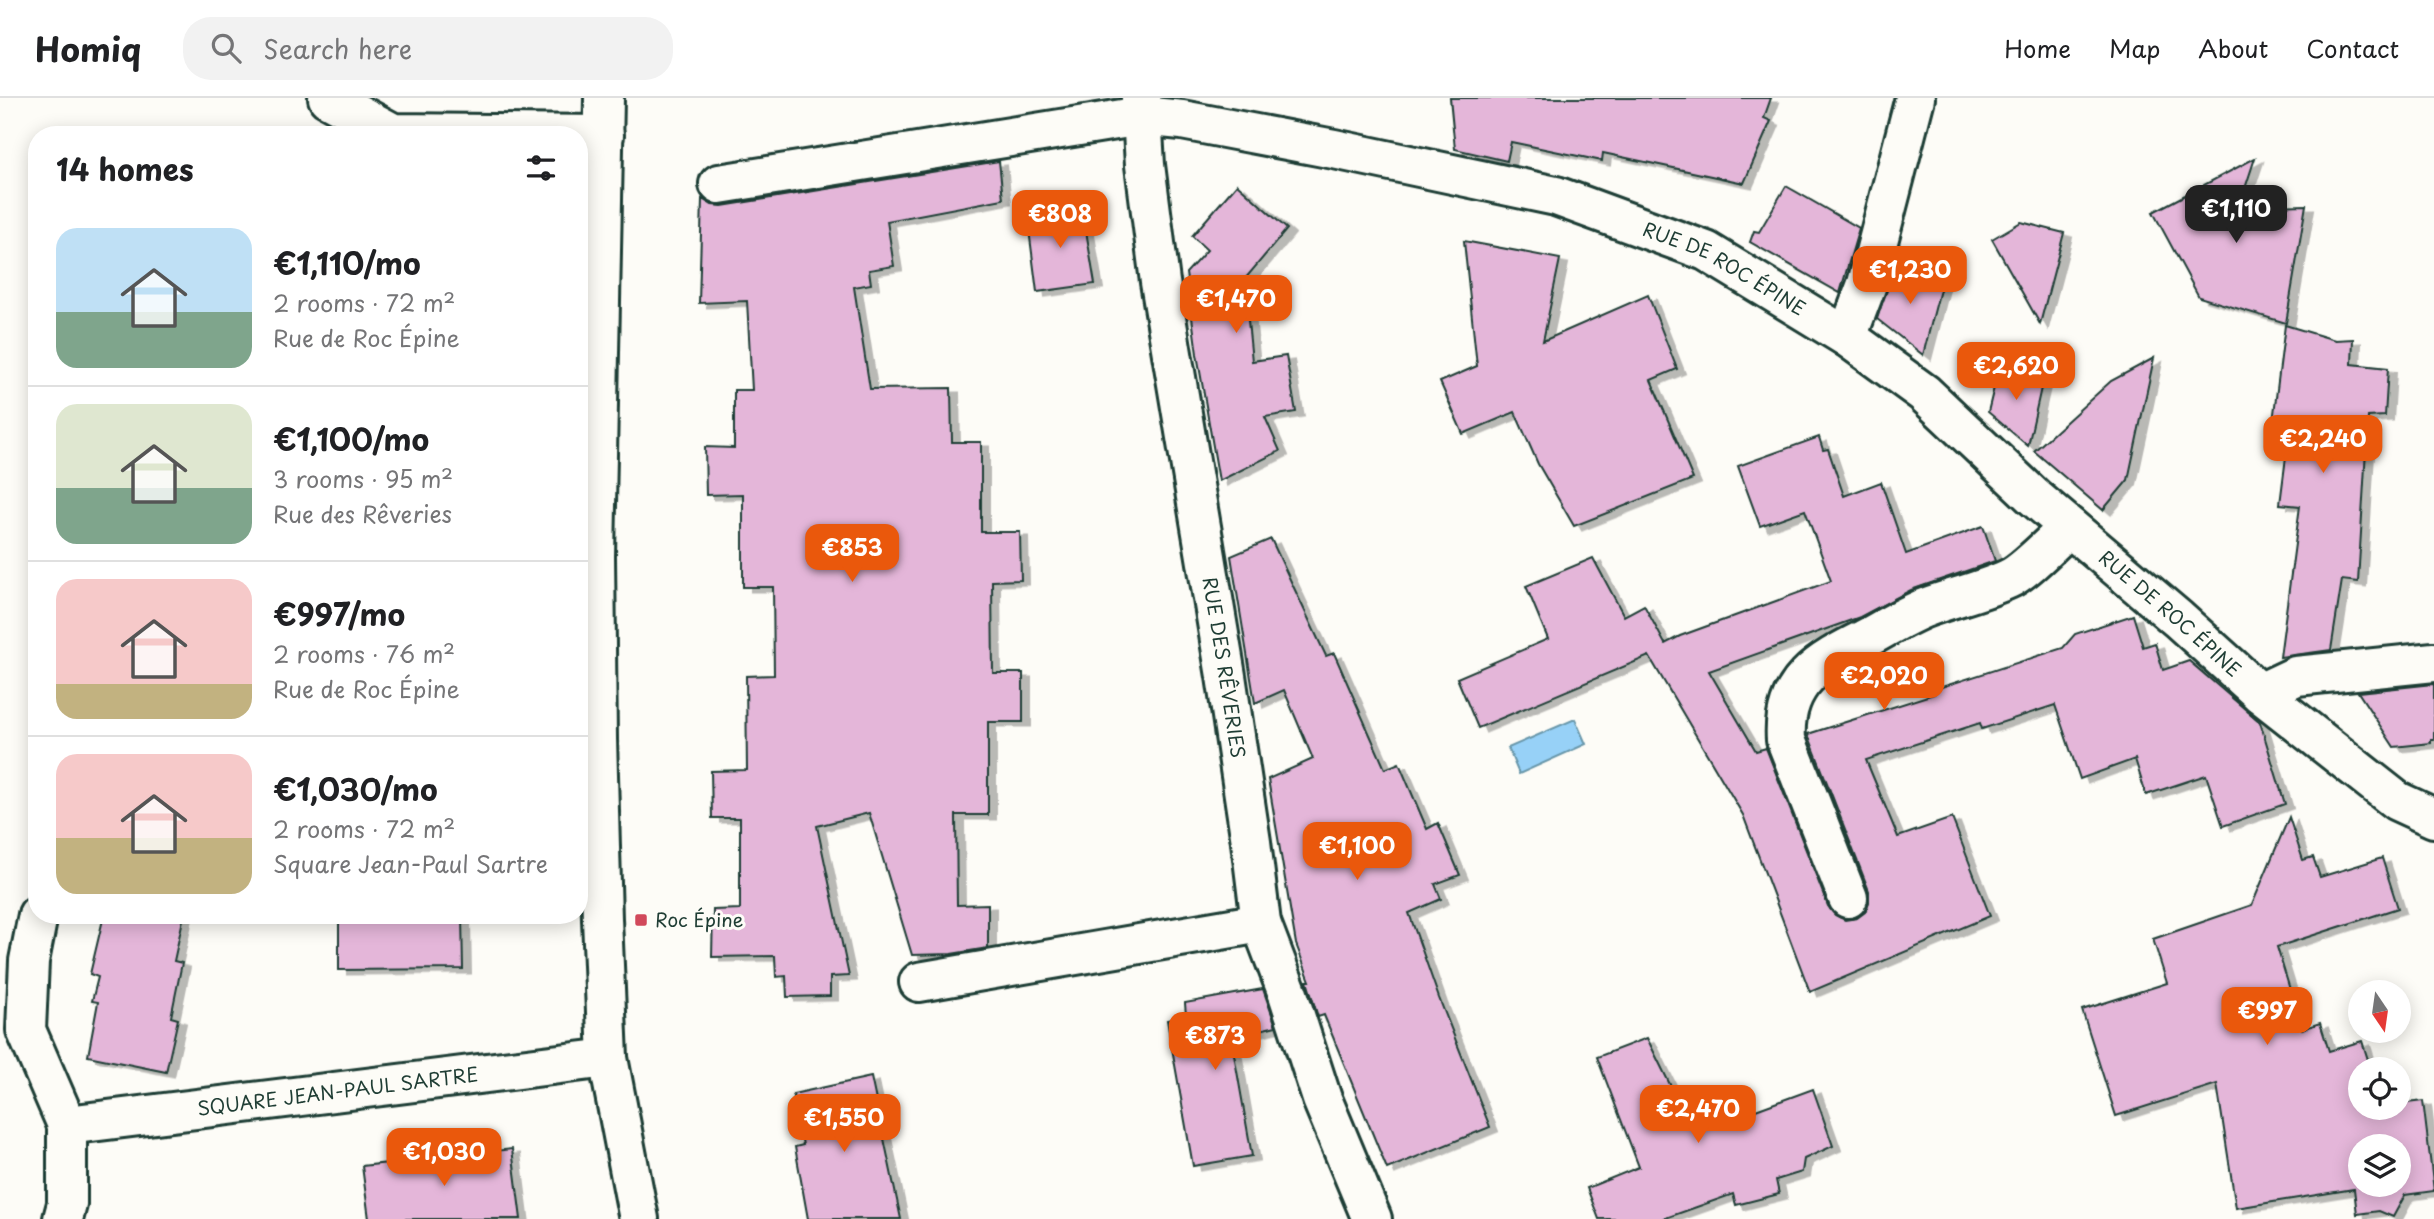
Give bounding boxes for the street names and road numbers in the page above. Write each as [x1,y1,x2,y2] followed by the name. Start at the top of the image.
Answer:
[1639,214,1811,322] street label: RUE DE ROC ÉPINE
[2093,543,2248,683] street label: RUE DE ROC ÉPINE
[1197,575,1253,760] street label: RUE DES RÊVERIES
[196,1059,480,1122] street label: SQUARE JEAN-PAUL SARTRE

